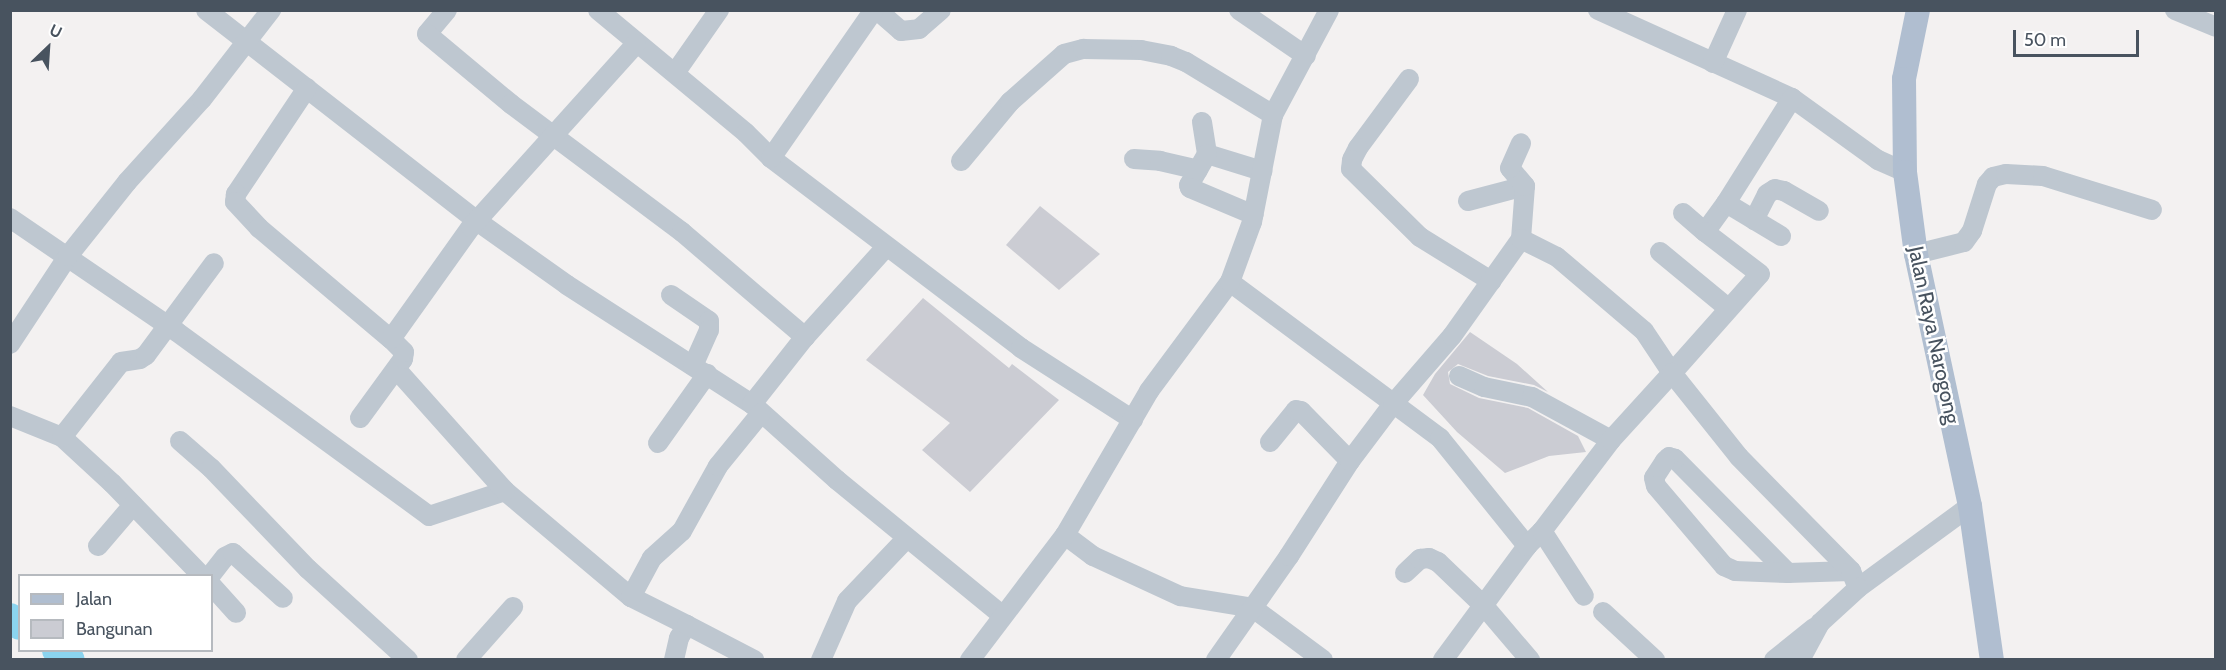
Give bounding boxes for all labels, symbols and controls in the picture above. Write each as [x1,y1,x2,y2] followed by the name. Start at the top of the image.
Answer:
[18,18,78,78] north arrow
[2016,18,2142,56] scale bar
[47,20,65,42] text: U
[2024,29,2066,51] text: 50 m
[1903,244,1965,426] street label: Jalan Raya Narogong
[18,574,213,652] legend
[76,588,112,610] text: Jalan
[76,618,153,640] text: Bangunan

